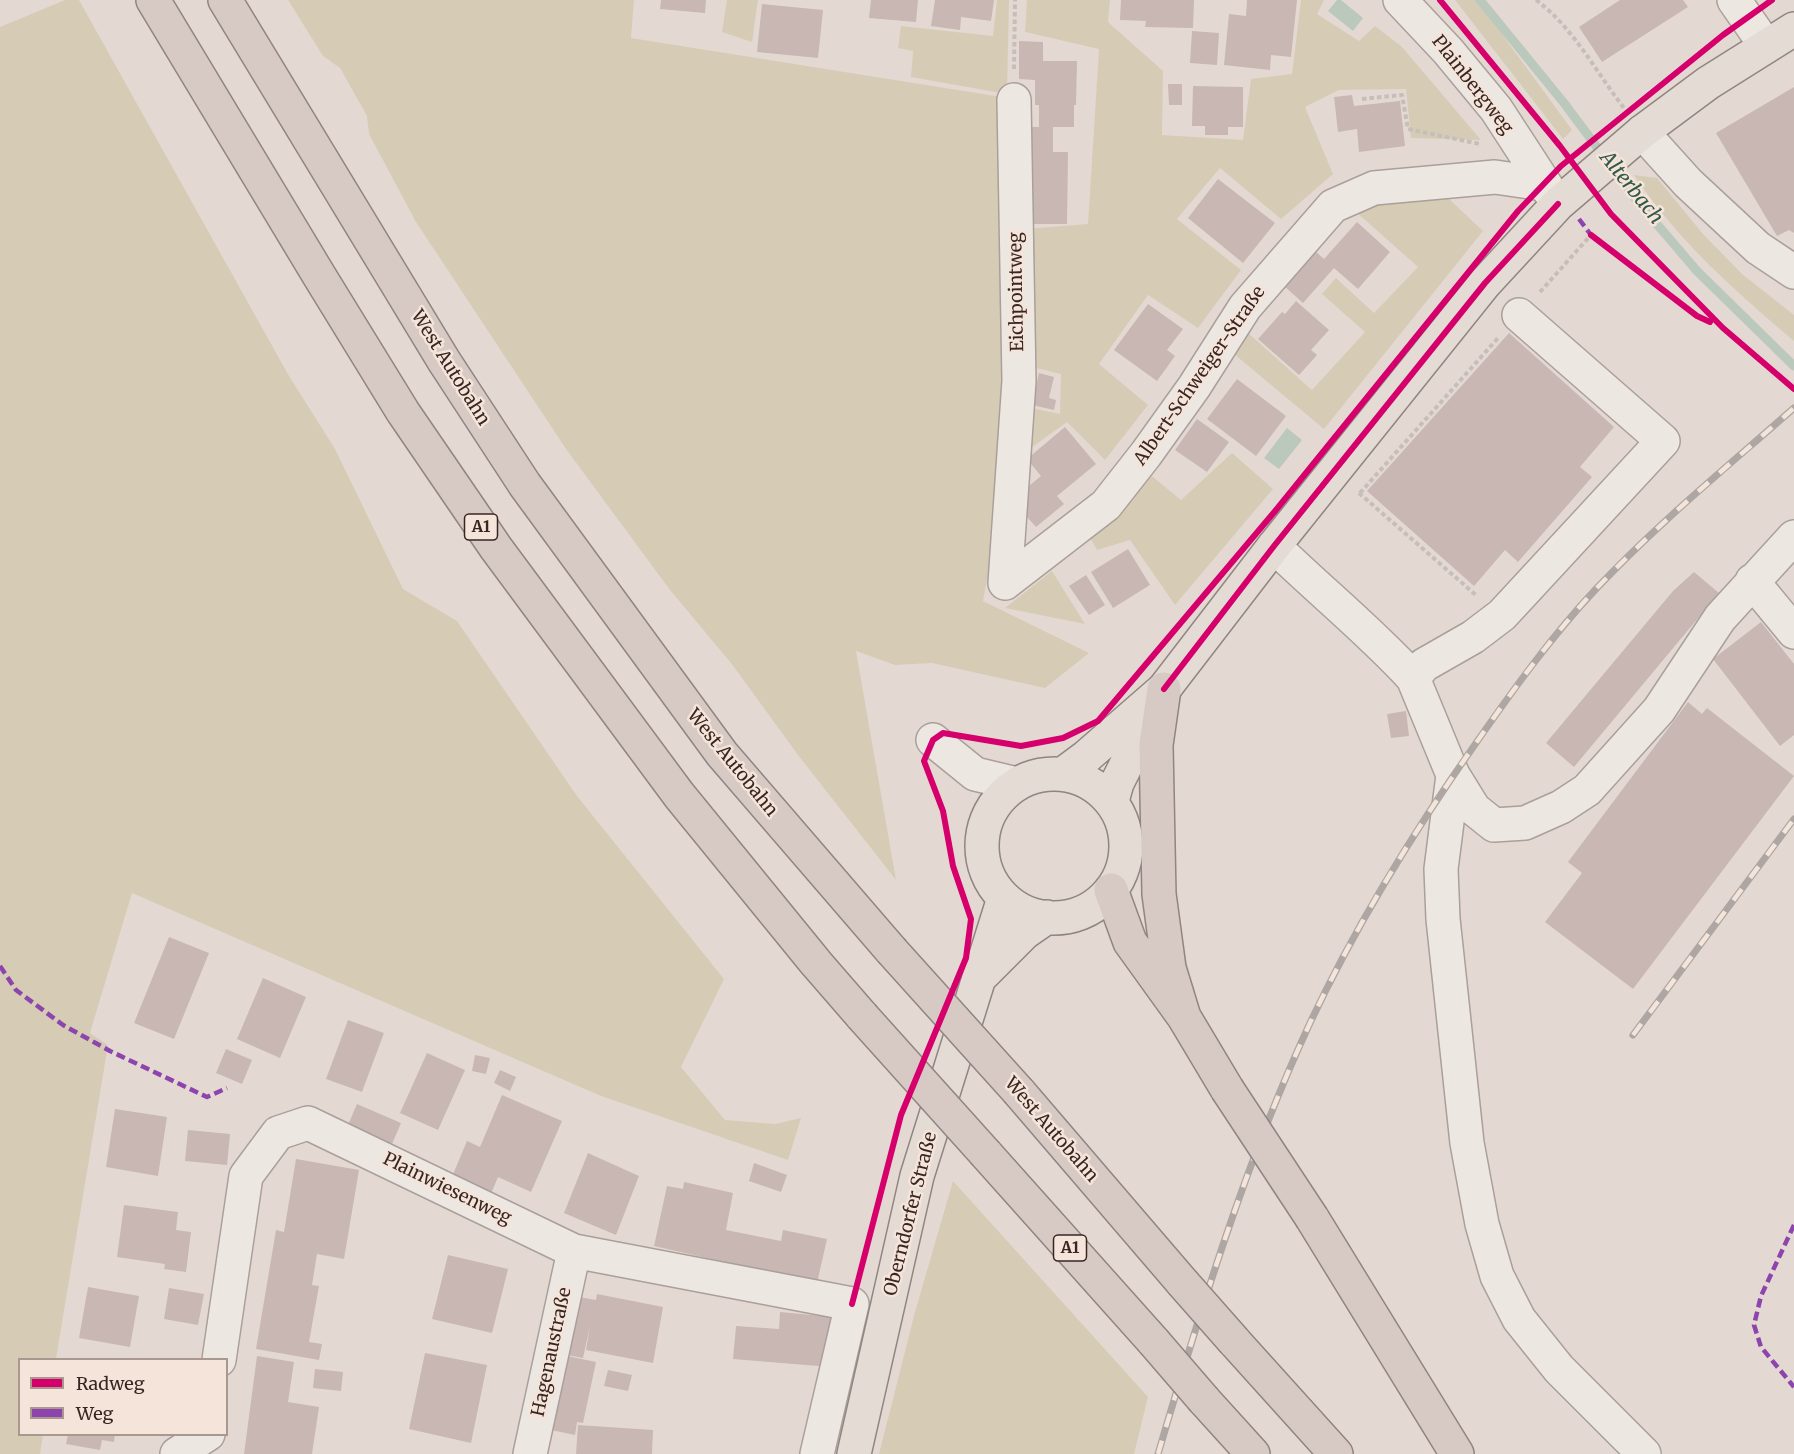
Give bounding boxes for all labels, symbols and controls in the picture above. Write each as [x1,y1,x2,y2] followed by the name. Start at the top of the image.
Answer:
[1427,31,1517,139] street label: Plainbergweg
[1594,147,1668,229] water label: Alterbach
[1005,232,1029,352] street label: Eichpointweg
[1130,282,1270,470] street label: Albert-Schweiger-Straße
[406,306,494,430] street label: West Autobahn
[464,514,498,540] road number: A1
[682,705,782,821] street label: West Autobahn
[1000,1073,1102,1187] street label: West Autobahn
[880,1130,942,1298] street label: Oberndorfer Straße
[379,1149,515,1229] street label: Plainwiesenweg
[1054,1235,1086,1261] road number: A1
[528,1285,576,1419] street label: Hagenaustraße
[18,1358,228,1436] legend
[76,1372,145,1395] text: Radweg
[76,1402,113,1425] text: Weg

